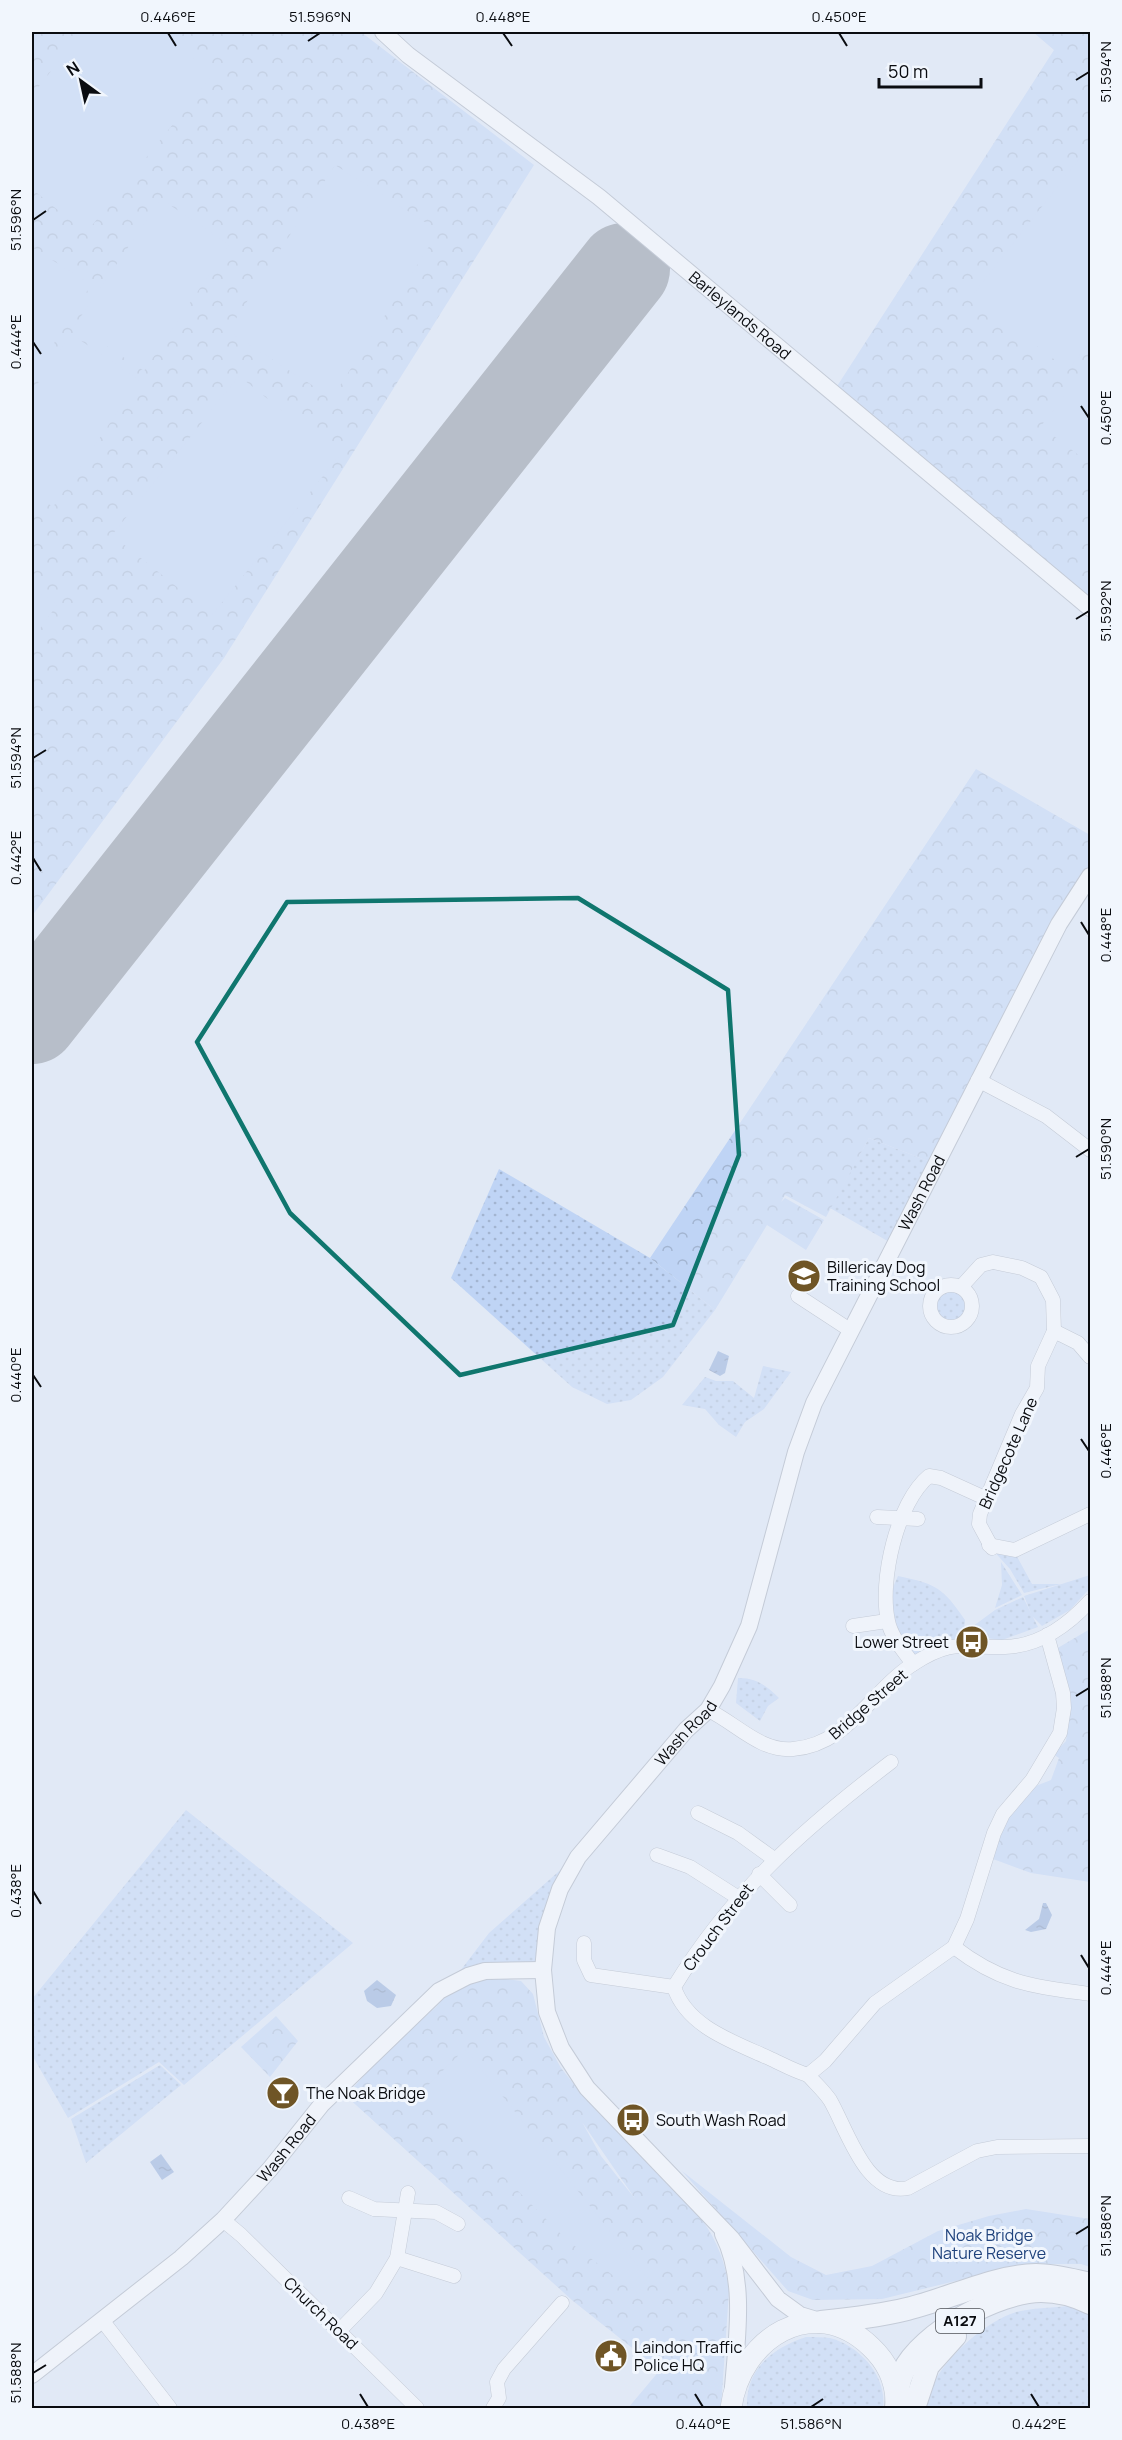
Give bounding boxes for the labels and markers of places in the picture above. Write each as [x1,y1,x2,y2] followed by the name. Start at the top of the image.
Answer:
[827,1256,940,1296] place label: Billericay Dog Training School
[786,1258,822,1294] school or university icon: Billericay Dog Training School
[954,1624,990,1660] bus stop icon: Lower Street
[854,1631,949,1653] place label: Lower Street
[265,2075,301,2111] bar icon: The Noak Bridge
[306,2082,426,2104] place label: The Noak Bridge
[615,2102,651,2138] bus stop icon: South Wash Road
[656,2109,786,2131] place label: South Wash Road
[634,2336,743,2376] place label: Laindon Traffic Police HQ
[593,2338,629,2374] public building icon: Laindon Traffic Police HQ

